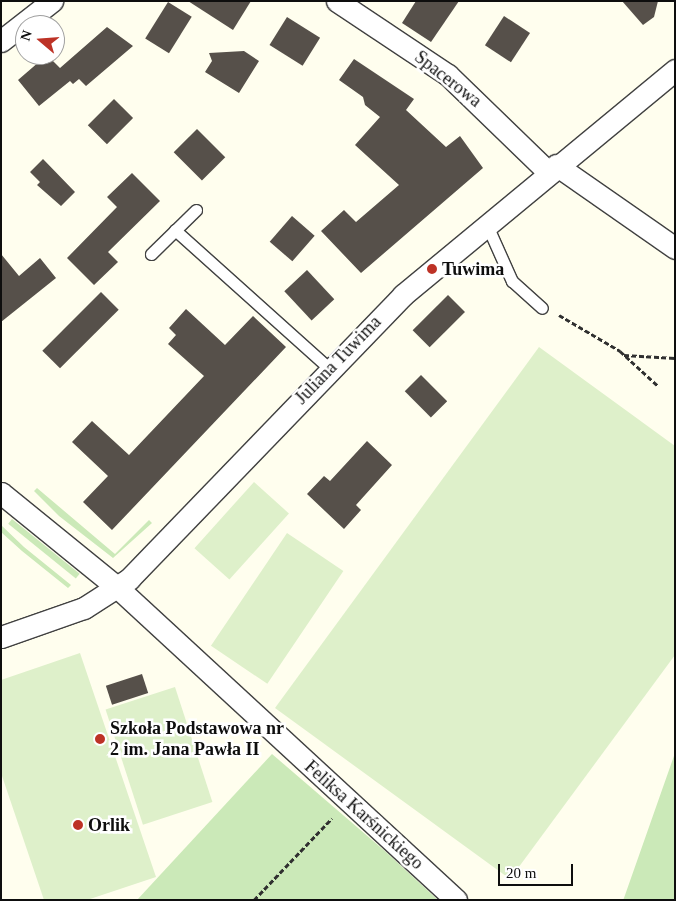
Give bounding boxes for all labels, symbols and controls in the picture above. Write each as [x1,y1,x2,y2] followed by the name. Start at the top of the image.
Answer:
[15,15,65,65] north arrow
[18,28,35,43] text: N
[410,46,486,112] street label: Spacerowa
[442,258,504,280] place label: Tuwima
[426,263,438,275] marker: Tuwima
[290,311,386,409] street label: Juliana Tuwima
[110,718,284,761] place label: Szkoła Podstawowa nr 2 im. Jana Pawła II
[94,733,106,745] marker: Szkoła Podstawowa nr 2 im. Jana Pawła II
[300,756,428,874] street label: Feliksa Karśnickiego
[88,814,130,836] place label: Orlik
[72,819,84,831] marker: Orlik
[501,854,576,886] scale bar
[506,865,536,881] text: 20 m

